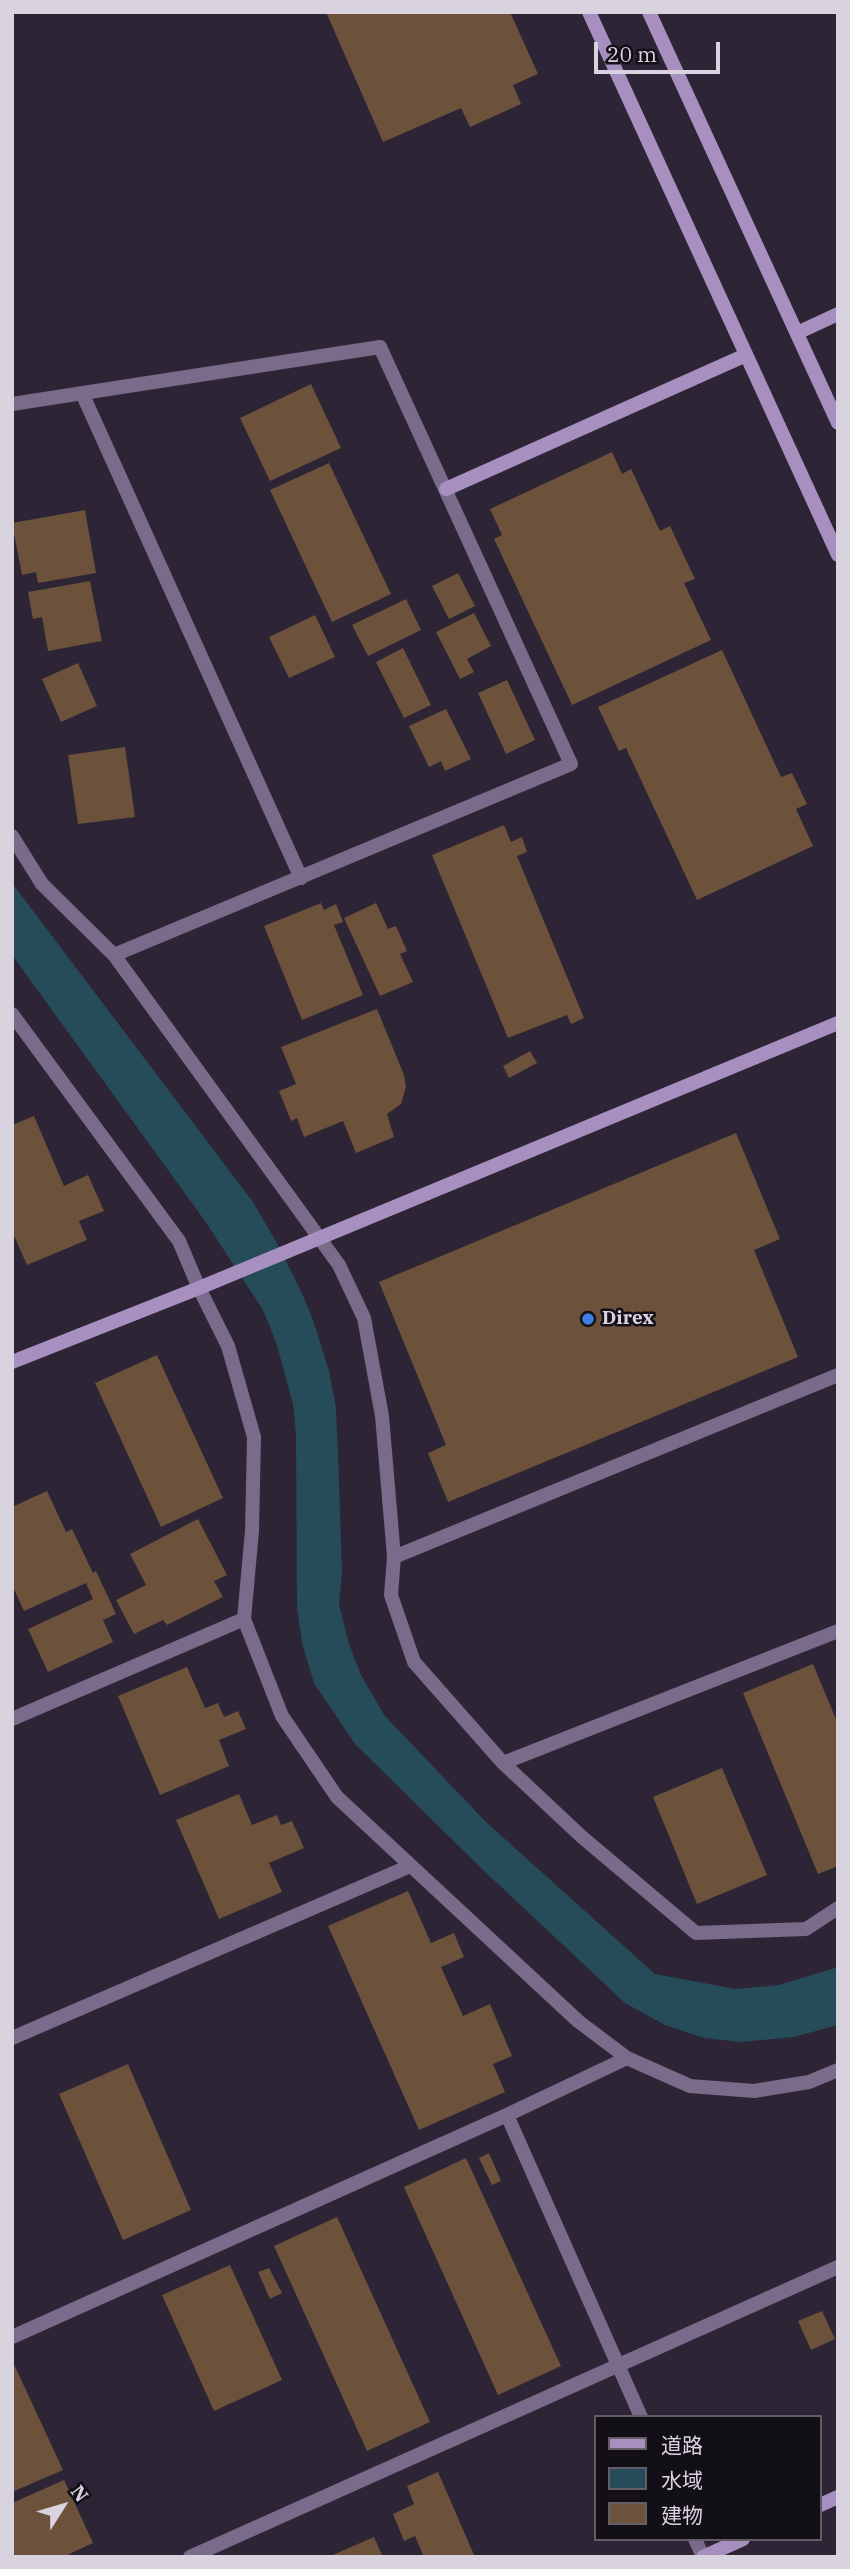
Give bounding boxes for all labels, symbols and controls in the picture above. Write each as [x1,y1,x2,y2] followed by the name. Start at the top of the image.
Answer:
[598,28,724,72] scale bar
[607,40,657,68] text: 20 m
[602,1308,654,1330] place label: Direx
[580,1311,596,1327] marker: Direx
[594,2415,822,2541] legend
[661,2431,703,2459] text: 道路
[661,2466,703,2494] text: 水域
[28,2471,98,2541] north arrow
[66,2480,94,2507] text: N
[661,2501,703,2529] text: 建物

